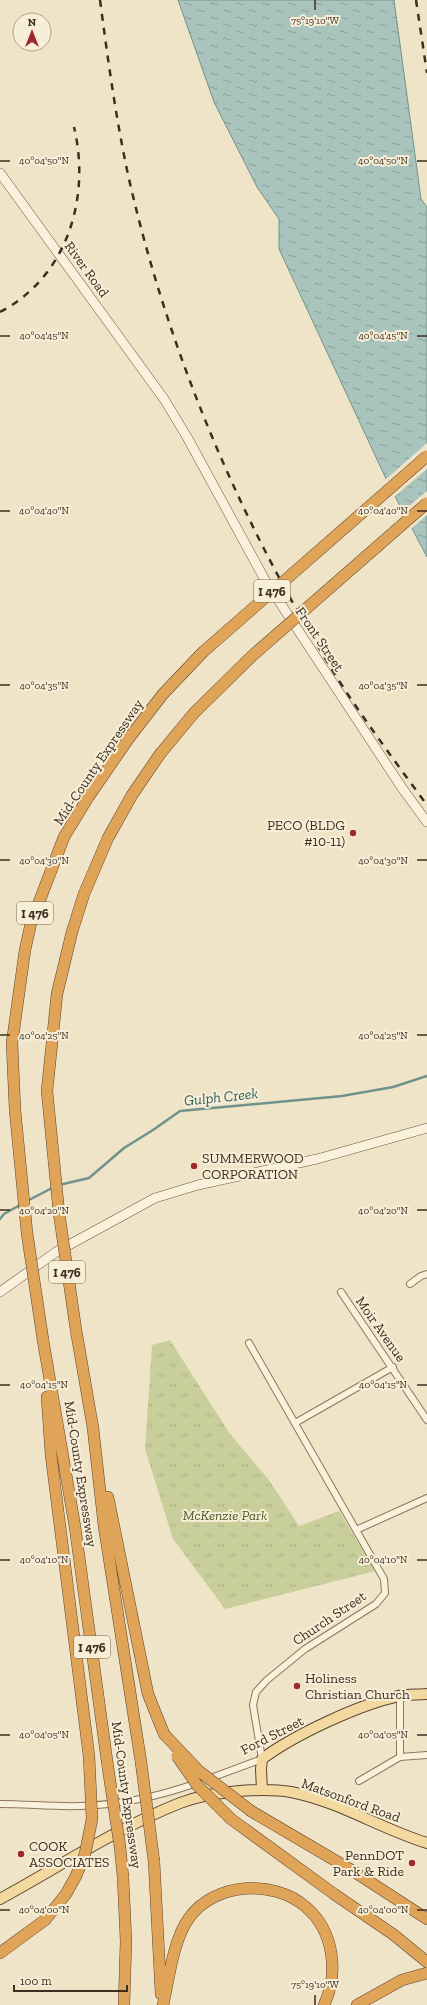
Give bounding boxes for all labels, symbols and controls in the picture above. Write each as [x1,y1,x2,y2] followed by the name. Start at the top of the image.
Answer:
[12,12,52,52] north arrow
[291,15,339,27] text: 75°19'10"W
[28,16,37,29] text: N
[19,155,70,167] text: 40°04'50"N
[358,155,409,167] text: 40°04'50"N
[61,238,113,301] street label: River Road
[19,330,69,342] text: 40°04'45"N
[358,330,408,342] text: 40°04'45"N
[19,505,70,517] text: 40°04'40"N
[358,505,409,517] text: 40°04'40"N
[254,580,290,602] road number: I 476
[292,604,348,675] street label: Front Street
[19,680,69,692] text: 40°04'35"N
[358,680,408,692] text: 40°04'35"N
[50,695,147,828] street label: Mid-County Expressway
[267,817,345,850] place label: PECO (BLDG #10-11)
[348,828,358,838] marker: PECO (BLDG #10-11)
[19,855,69,867] text: 40°04'30"N
[358,855,408,867] text: 40°04'30"N
[17,902,53,924] road number: I 476
[19,1030,69,1042] text: 40°04'25"N
[358,1030,408,1042] text: 40°04'25"N
[183,1084,259,1110] water label: Gulph Creek
[202,1150,304,1183] place label: SUMMERWOOD CORPORATION
[189,1161,199,1171] marker: SUMMERWOOD CORPORATION
[19,1205,70,1217] text: 40°04'20"N
[358,1205,409,1217] text: 40°04'20"N
[49,1261,85,1283] road number: I 476
[352,1293,410,1366] street label: Moir Avenue
[20,1379,69,1391] text: 40°04'15"N
[359,1379,408,1391] text: 40°04'15"N
[61,1400,101,1549] street label: Mid-County Expressway
[183,1507,267,1524] park label: McKenzie Park
[20,1554,69,1566] text: 40°04'10"N
[359,1554,408,1566] text: 40°04'10"N
[289,1587,370,1649] street label: Church Street
[74,1636,110,1658] road number: I 476
[305,1670,410,1703] place label: Holiness Christian Church
[292,1681,302,1691] marker: Holiness Christian Church
[238,1712,307,1759] street label: Ford Street
[108,1721,145,1870] street label: Mid-County Expressway
[19,1729,70,1741] text: 40°04'05"N
[358,1729,409,1741] text: 40°04'05"N
[299,1775,403,1826] street label: Matsonford Road
[29,1838,109,1871] place label: COOK ASSOCIATES
[333,1847,404,1880] place label: PennDOT Park & Ride
[16,1849,26,1859] marker: COOK ASSOCIATES
[407,1858,417,1868] marker: PennDOT Park & Ride
[19,1904,70,1916] text: 40°04'00"N
[358,1904,409,1916] text: 40°04'00"N
[14,1967,127,1993] scale bar
[20,1974,52,1988] text: 100 m
[291,1979,339,1991] text: 75°19'10"W

